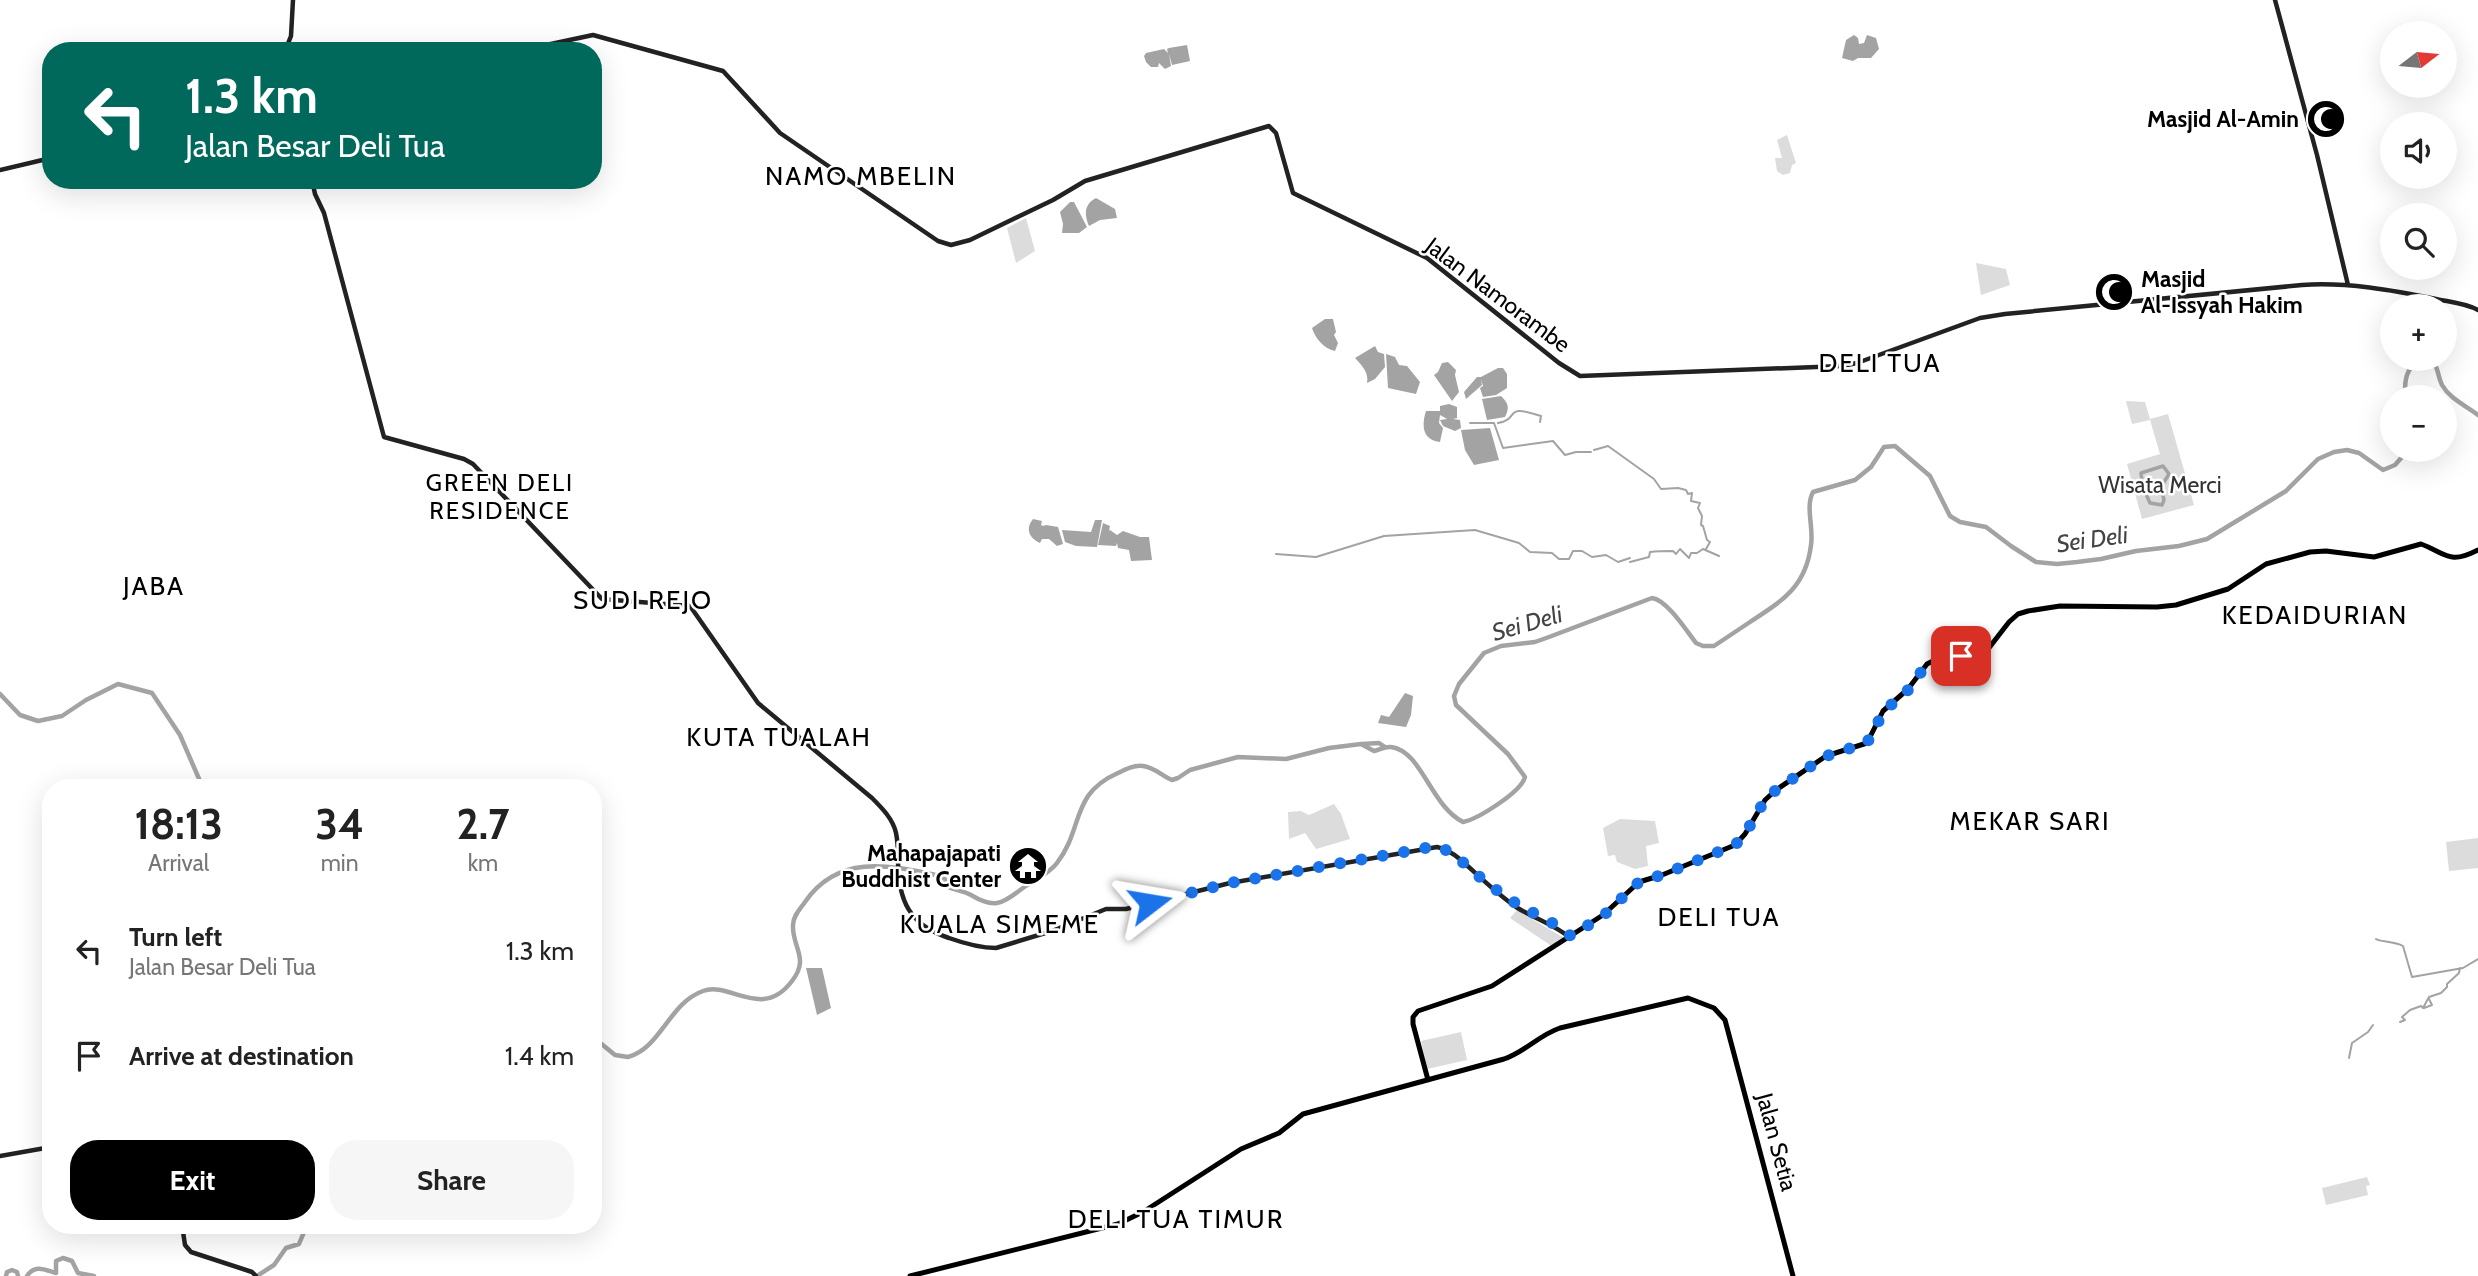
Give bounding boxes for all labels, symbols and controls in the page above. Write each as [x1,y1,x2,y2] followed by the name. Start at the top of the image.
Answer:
[2380,21,2457,98] north arrow
[2380,21,2457,462] map controls
[185,66,318,125] text: 1.3 km
[70,70,161,161] icon: left
[2305,98,2347,140] mosque icon: Masjid Al-Amin
[2147,105,2299,133] place label: Masjid Al-Amin
[2380,112,2457,189] button: sound
[185,126,445,165] text: Jalan Besar Deli Tua
[765,160,957,192] district label: NAMO MBELIN
[2380,203,2457,280] button: search
[1419,231,1576,359] street label: Jalan Namorambe
[2141,265,2303,319] place label: Masjid Al-Issyah Hakim
[2093,271,2135,313] mosque icon: Masjid Al-Issyah Hakim
[2380,294,2457,371] button: +
[1818,347,1942,379] district label: DELI TUA
[2380,385,2457,462] button: −
[426,468,574,525] district label: GREEN DELI RESIDENCE
[2098,471,2222,499] park label: Wisata Merci
[2054,520,2130,558] water label: Sei Deli
[122,570,185,602] district label: JABA
[573,584,713,616] district label: SUDI REJO
[1488,599,1566,647] water label: Sei Deli
[2222,599,2408,631] district label: KEDAIDURIAN
[1931,626,1991,686] pin
[1942,637,1980,675] icon: arrive
[686,721,872,753] district label: KUTA TUALAH
[134,798,223,850] text: 18:13
[315,798,364,850] text: 34
[457,798,509,850] text: 2.7
[1949,805,2111,837] district label: MEKAR SARI
[841,839,1001,893] place label: Mahapajapati Buddhist Center
[1007,845,1049,887] temple icon: Mahapajapati Buddhist Center
[148,849,209,877] text: Arrival
[321,849,359,877] text: min
[468,849,498,877] text: km
[1113,866,1187,940] position arrow
[1657,901,1781,933] district label: DELI TUA
[900,908,1100,940] district label: KUALA SIMEME
[129,921,222,953] text: Turn left
[70,932,108,970] icon: left
[506,935,574,967] text: 1.3 km
[129,953,316,981] text: Jalan Besar Deli Tua
[70,1037,108,1075] icon: arrive
[129,1040,354,1072] text: Arrive at destination
[505,1040,574,1072] text: 1.4 km
[1750,1089,1803,1194] street label: Jalan Setia
[70,1140,315,1220] button: Exit
[329,1140,574,1220] button: Share
[1068,1203,1284,1235] district label: DELI TUA TIMUR

